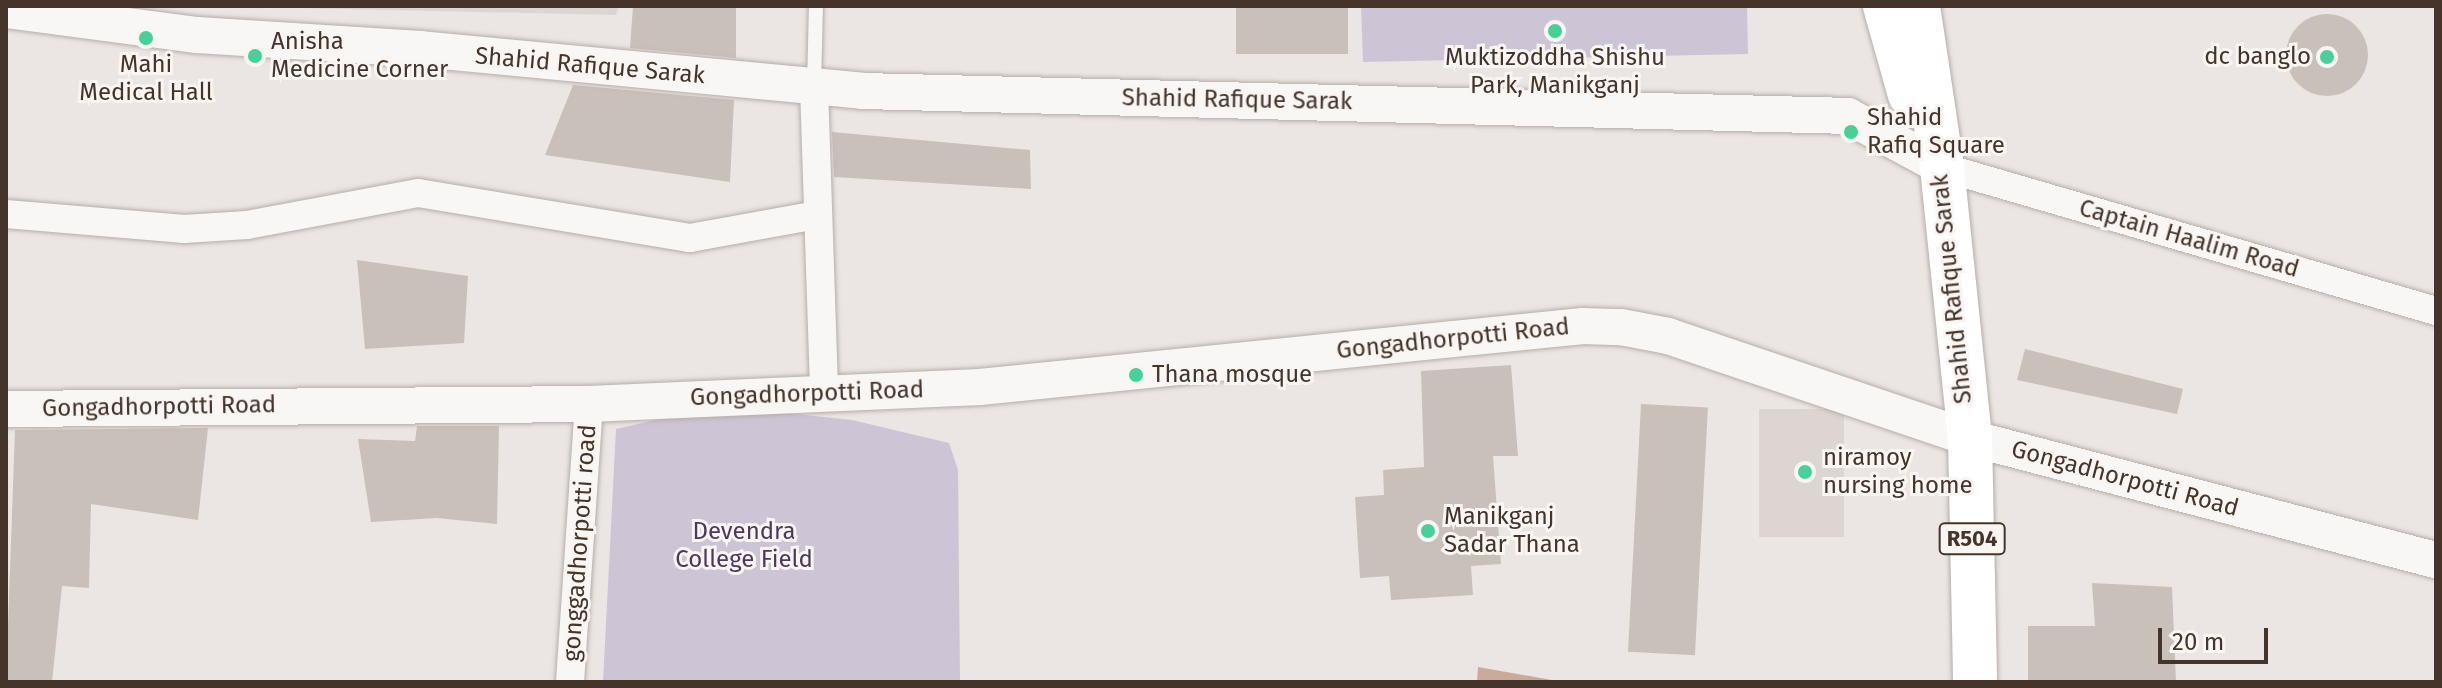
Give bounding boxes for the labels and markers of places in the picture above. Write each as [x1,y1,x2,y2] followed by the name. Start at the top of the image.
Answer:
[1546,22,1564,40] marker: Muktizoddha Shishu Park, Manikganj
[271,28,448,84] place label: Anisha Medicine Corner
[137,29,155,47] marker: Mahi Medical Hall
[2204,43,2311,71] place label: dc banglo
[1445,44,1665,100] place label: Muktizoddha Shishu Park, Manikganj
[246,47,264,65] marker: Anisha Medicine Corner
[2318,48,2336,66] marker: dc banglo
[79,51,213,107] place label: Mahi Medical Hall
[1867,104,2005,160] place label: Shahid Rafiq Square
[1842,123,1860,141] marker: Shahid Rafiq Square
[1152,361,1312,389] place label: Thana mosque
[1127,366,1145,384] marker: Thana mosque
[1823,444,1973,500] place label: niramoy nursing home
[1794,461,1816,483] marker: niramoy nursing home
[1444,503,1580,559] place label: Manikganj Sadar Thana
[1419,522,1437,540] marker: Manikganj Sadar Thana

